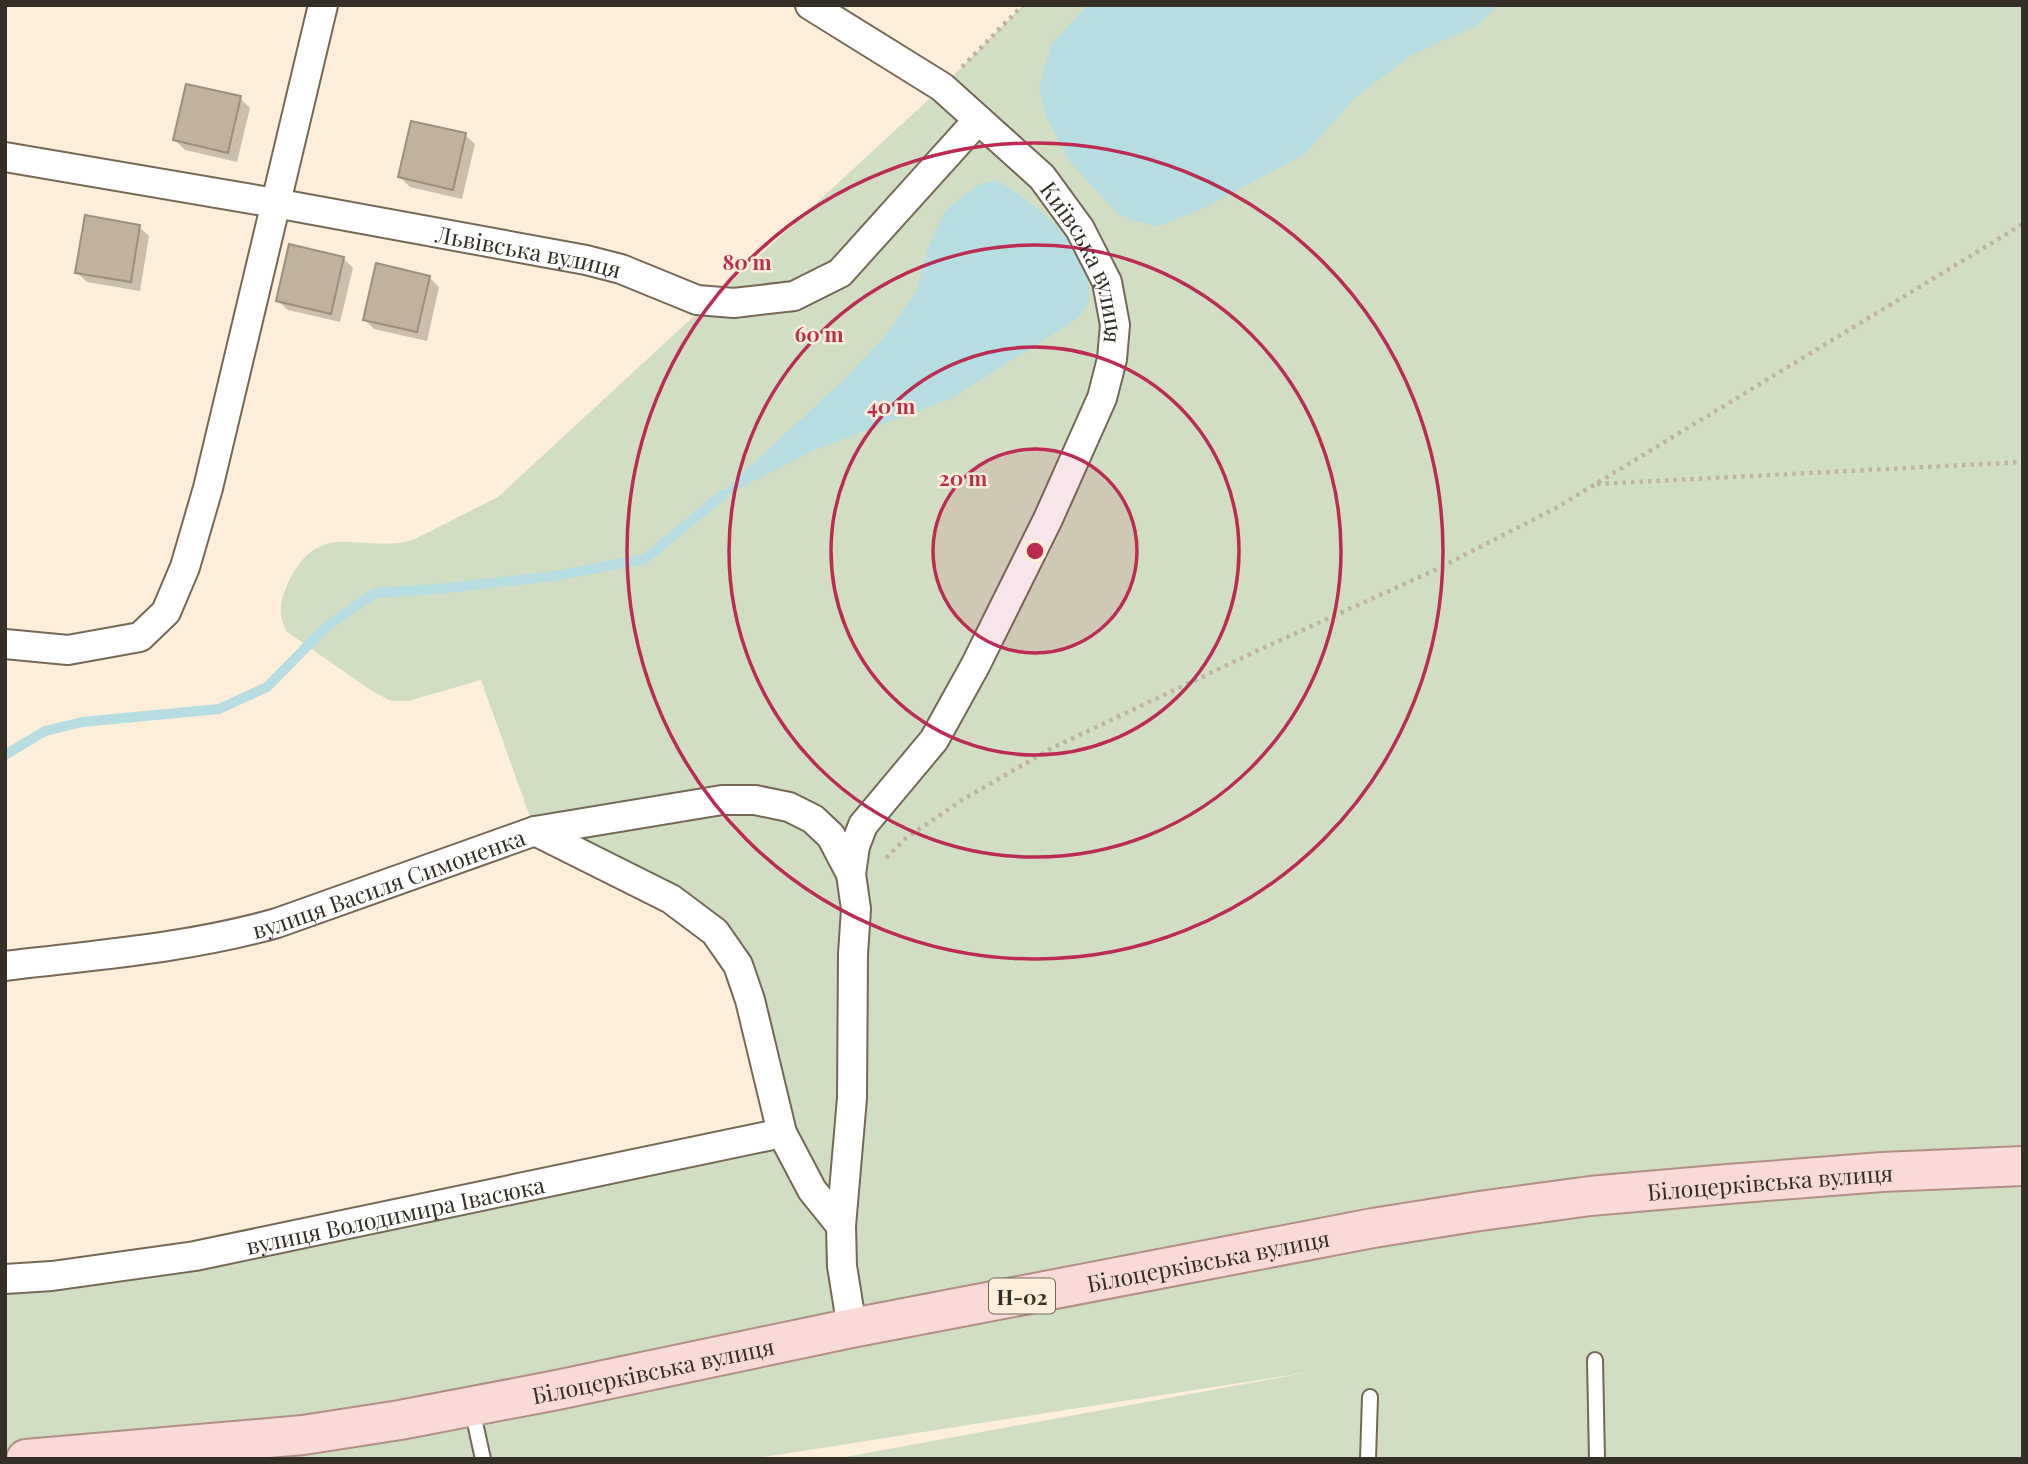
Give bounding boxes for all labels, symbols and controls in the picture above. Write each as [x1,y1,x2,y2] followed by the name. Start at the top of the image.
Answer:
[1034,174,1131,345] street label: Київська вулиця
[432,217,625,284] street label: Львівська вулиця
[722,247,772,275] text: 80 m
[794,319,844,347] text: 60 m
[867,391,915,419] text: 40 m
[939,463,987,491] text: 20 m
[1023,539,1047,563] centre of rings
[249,820,529,945] street label: вулиця Василя Симоненка
[1646,1156,1894,1206] street label: Білоцерківська вулиця
[243,1168,548,1260] street label: вулиця Володимира Івасюка
[1084,1221,1332,1298] street label: Білоцерківська вулиця
[989,1278,1055,1314] road number: Н-02
[529,1329,777,1410] street label: Білоцерківська вулиця

